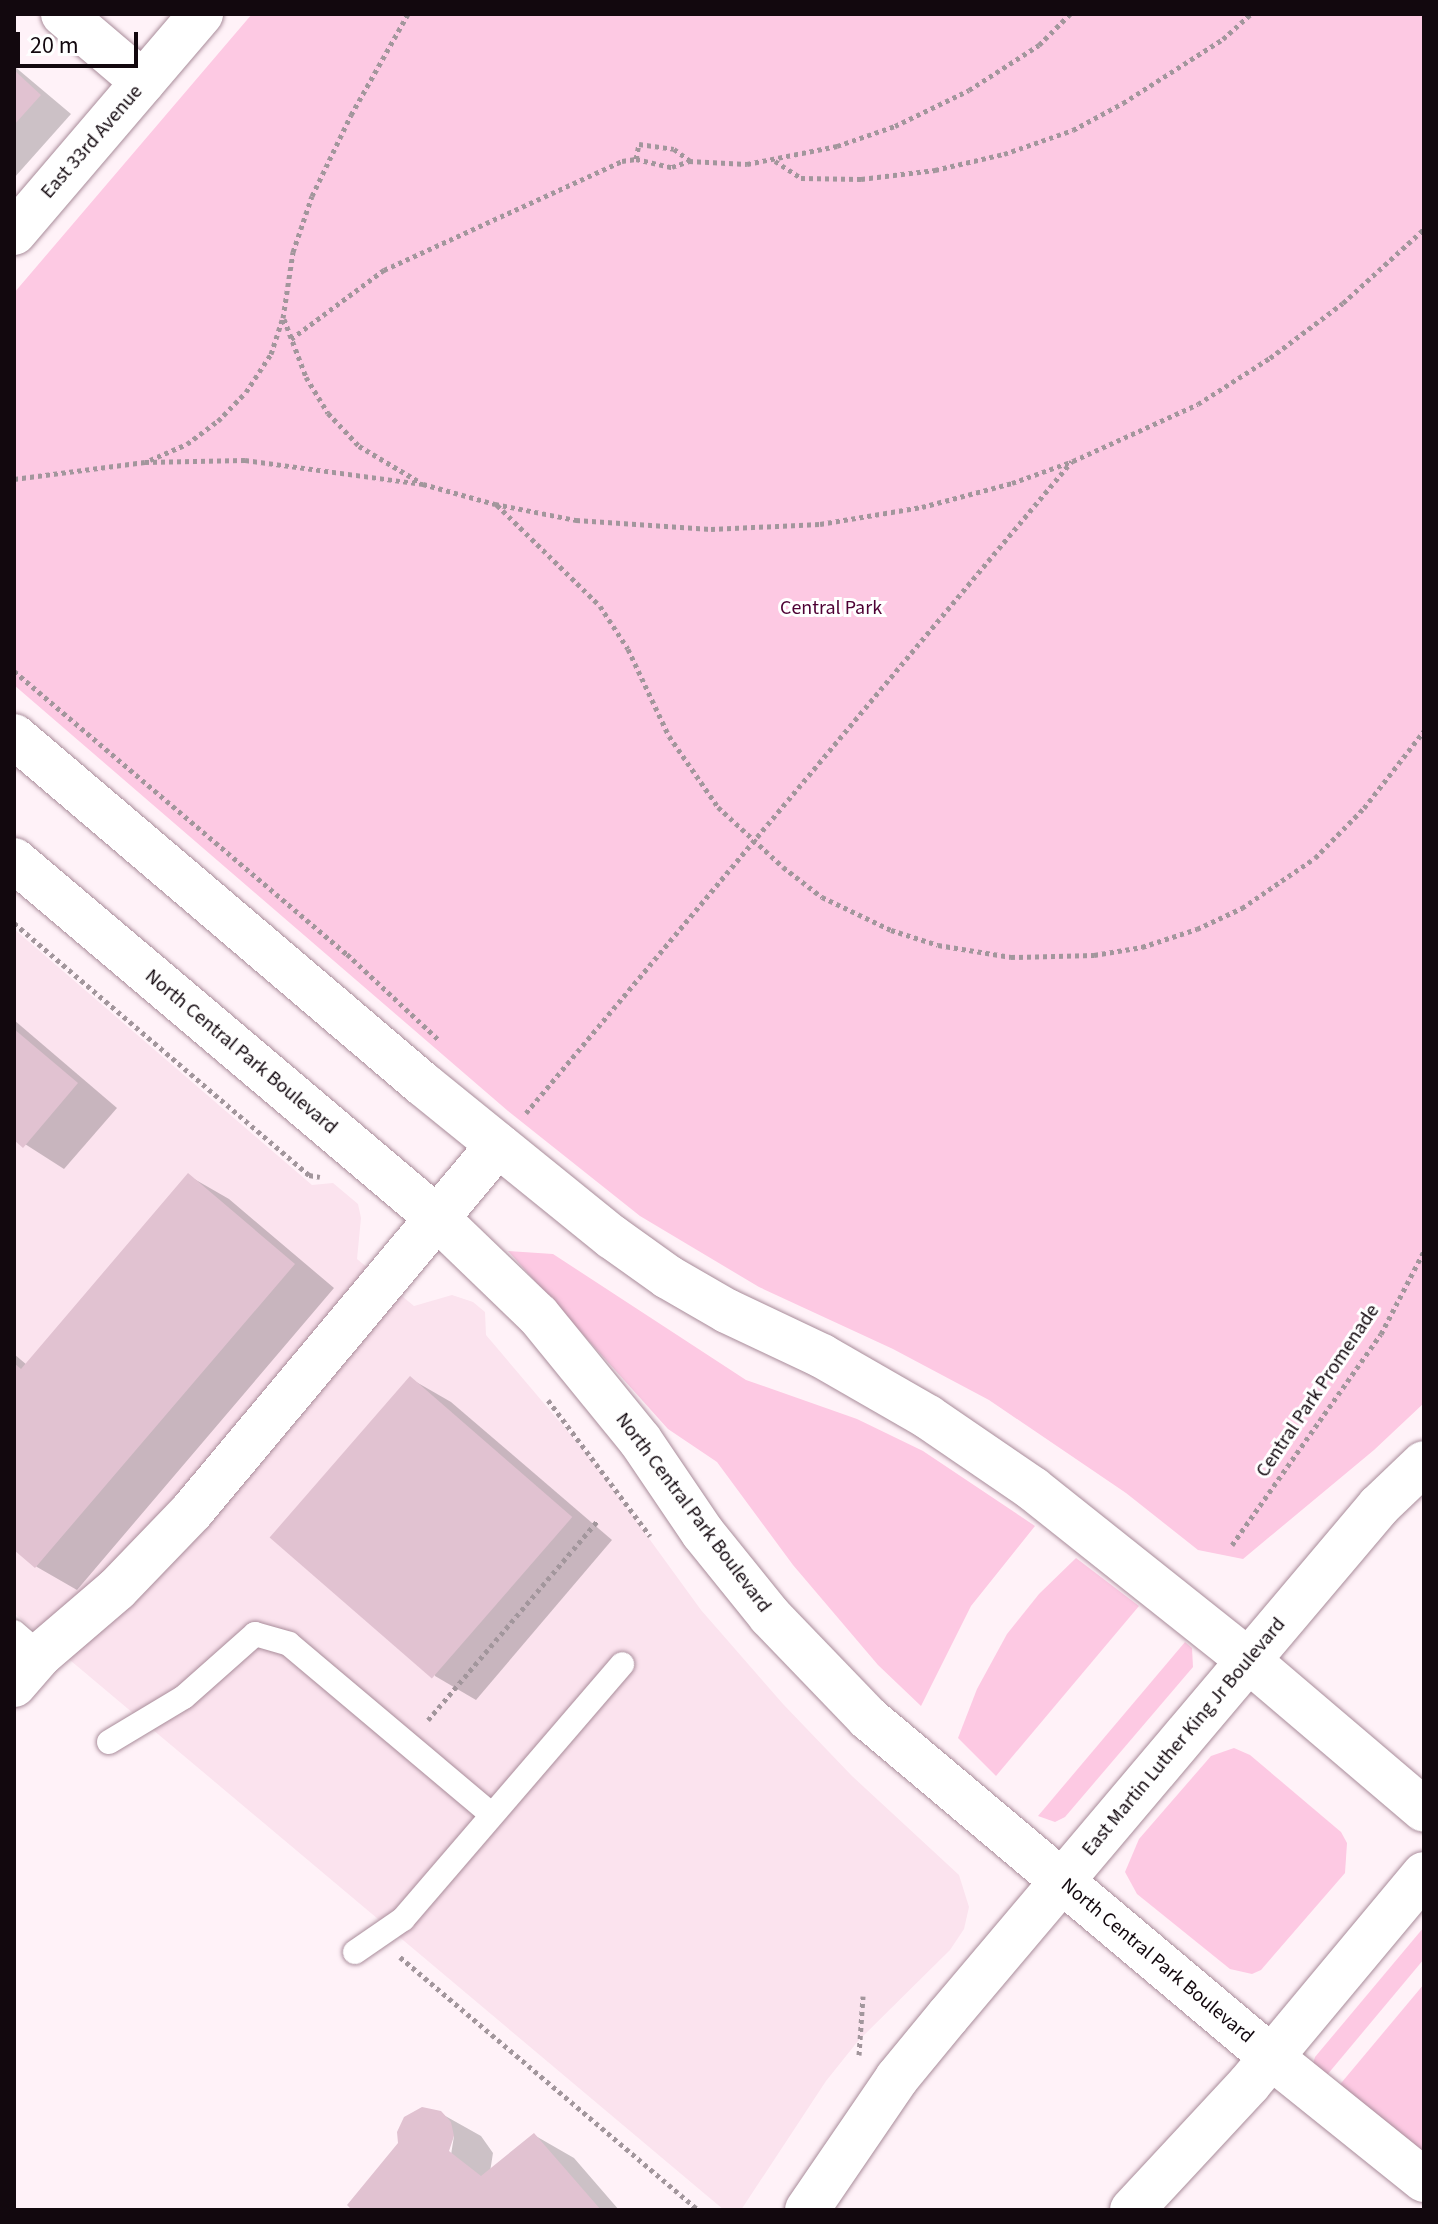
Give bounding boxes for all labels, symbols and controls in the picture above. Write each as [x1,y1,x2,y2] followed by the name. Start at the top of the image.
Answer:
[20,16,142,66] scale bar
[30,28,79,63] text: 20 m
[36,80,148,204] street label: East 33rd Avenue
[780,596,882,620] park label: Central Park
[140,964,342,1140] street label: North Central Park Boulevard
[1251,1300,1385,1482] street label: Central Park Promenade
[610,1408,776,1618] street label: North Central Park Boulevard
[1077,1613,1291,1861] street label: East Martin Luther King Jr Boulevard
[1056,1873,1258,2049] street label: North Central Park Boulevard

